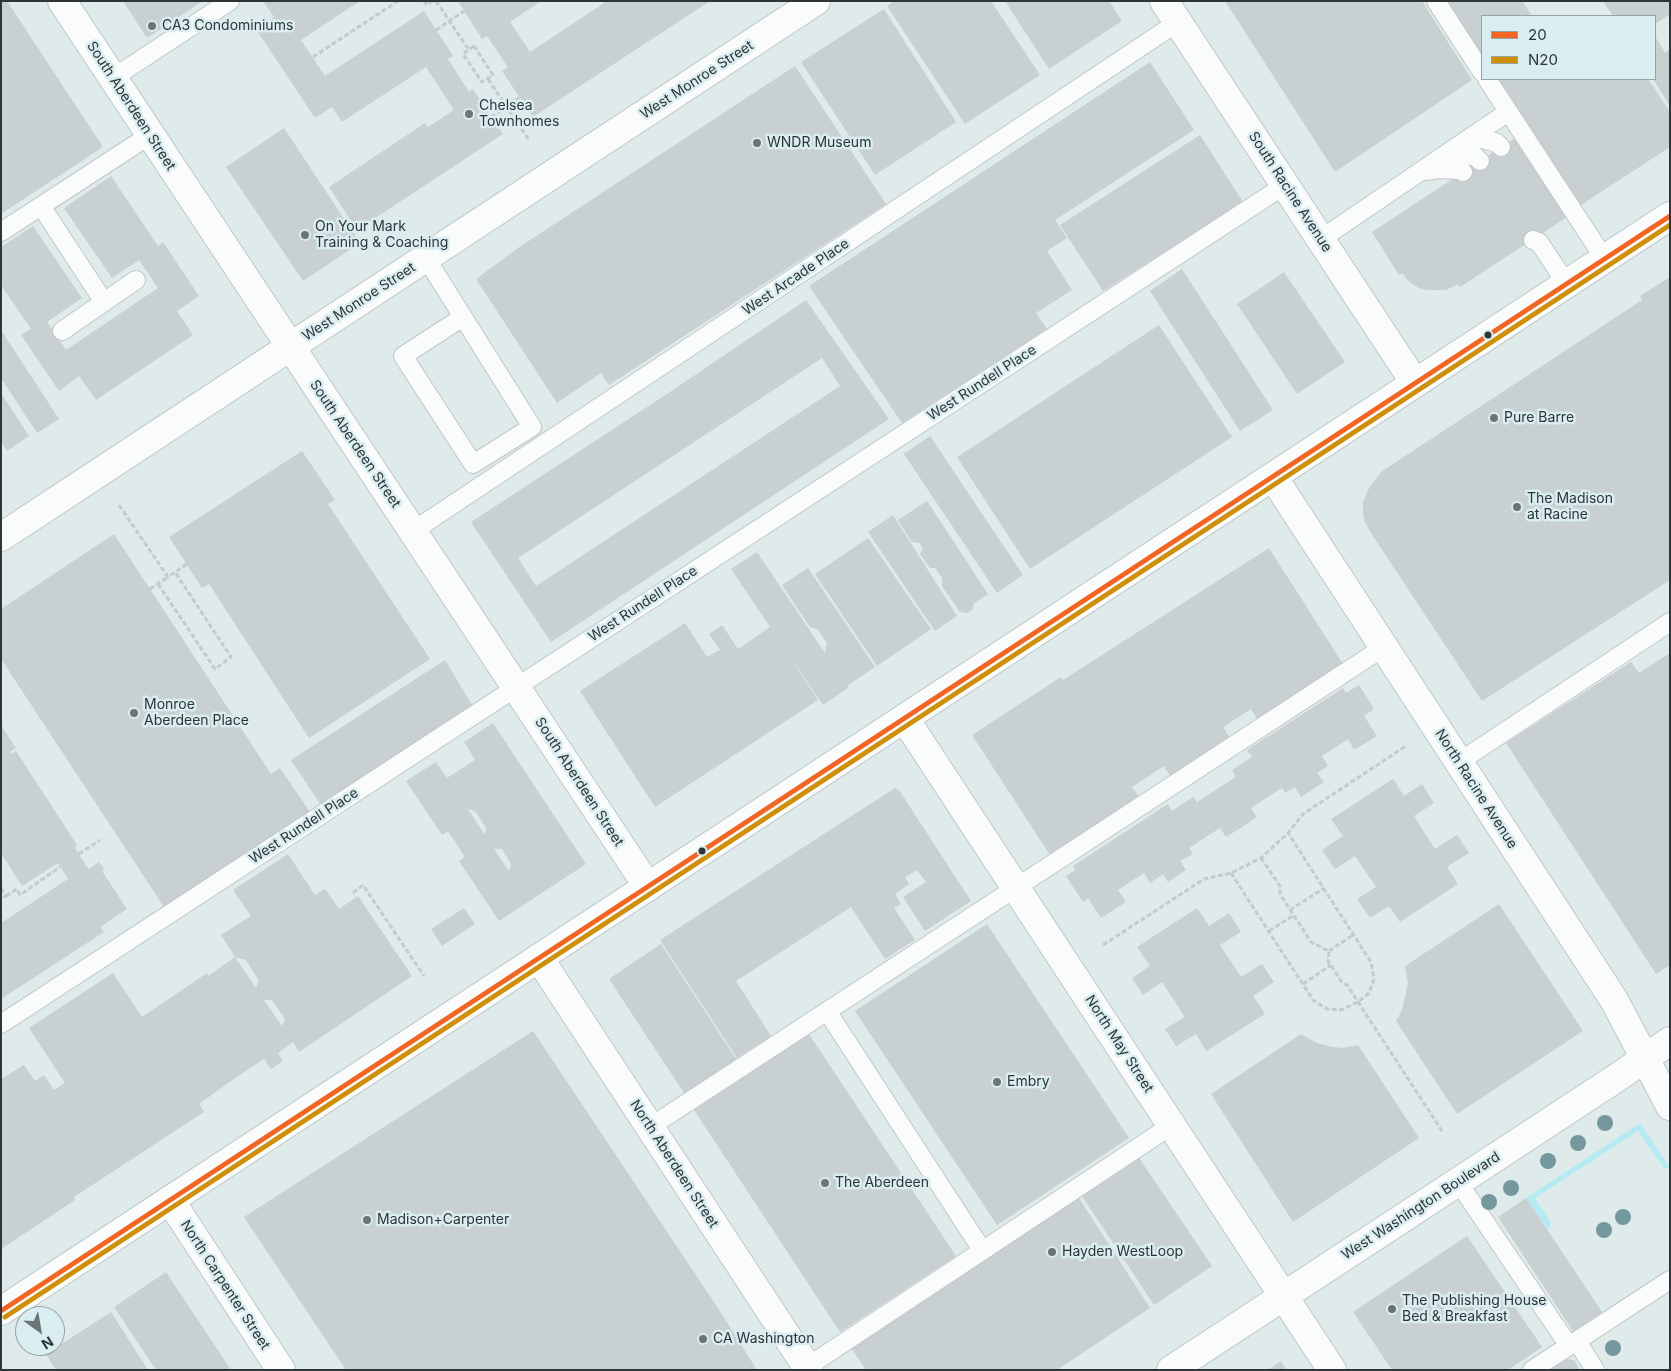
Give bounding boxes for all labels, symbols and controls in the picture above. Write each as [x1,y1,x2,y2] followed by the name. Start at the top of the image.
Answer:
[1481,15,1656,80] legend
[162,18,293,34] place label: CA3 Condominiums
[146,20,158,32] marker: CA3 Condominiums
[1528,25,1547,44] text: 20
[637,37,757,123] street label: West Monroe Street
[83,38,179,174] street label: South Aberdeen Street
[1528,50,1558,69] text: N20
[479,98,559,130] place label: Chelsea Townhomes
[463,108,475,120] marker: Chelsea Townhomes
[1245,129,1335,255] street label: South Racine Avenue
[767,135,871,151] place label: WNDR Museum
[751,137,763,149] marker: WNDR Museum
[315,219,448,252] place label: On Your Mark Training & Coaching
[299,229,311,241] marker: On Your Mark Training & Coaching
[740,235,852,319] street label: West Arcade Place
[299,259,419,345] street label: West Monroe Street
[1483,330,1493,340] unlabelled marker
[924,342,1040,424] street label: West Rundell Place
[306,377,404,511] street label: South Aberdeen Street
[1504,410,1574,426] place label: Pure Barre
[1488,412,1500,424] marker: Pure Barre
[1527,491,1613,524] place label: The Madison at Racine
[1511,501,1523,513] marker: The Madison at Racine
[585,563,701,645] street label: West Rundell Place
[144,697,249,730] place label: Monroe Aberdeen Place
[128,707,140,719] marker: Monroe Aberdeen Place
[531,714,627,850] street label: South Aberdeen Street
[1431,726,1521,852] street label: North Racine Avenue
[246,785,362,867] street label: West Rundell Place
[697,846,707,856] unlabelled marker
[1081,992,1157,1096] street label: North May Street
[1007,1074,1050,1090] place label: Embry
[991,1076,1003,1088] marker: Embry
[626,1097,722,1231] street label: North Aberdeen Street
[1339,1148,1503,1264] street label: West Washington Boulevard
[835,1175,929,1191] place label: The Aberdeen
[819,1177,831,1189] marker: The Aberdeen
[377,1212,509,1228] place label: Madison+Carpenter
[361,1214,373,1226] marker: Madison+Carpenter
[177,1217,273,1353] street label: North Carpenter Street
[1062,1244,1183,1260] place label: Hayden WestLoop
[1046,1246,1058,1258] marker: Hayden WestLoop
[1402,1293,1546,1325] place label: The Publishing House Bed & Breakfast
[1386,1303,1398,1315] marker: The Publishing House Bed & Breakfast
[15,1306,65,1356] north arrow
[713,1331,815,1347] place label: CA Washington
[39,1333,57,1353] text: N
[697,1333,709,1345] marker: CA Washington

